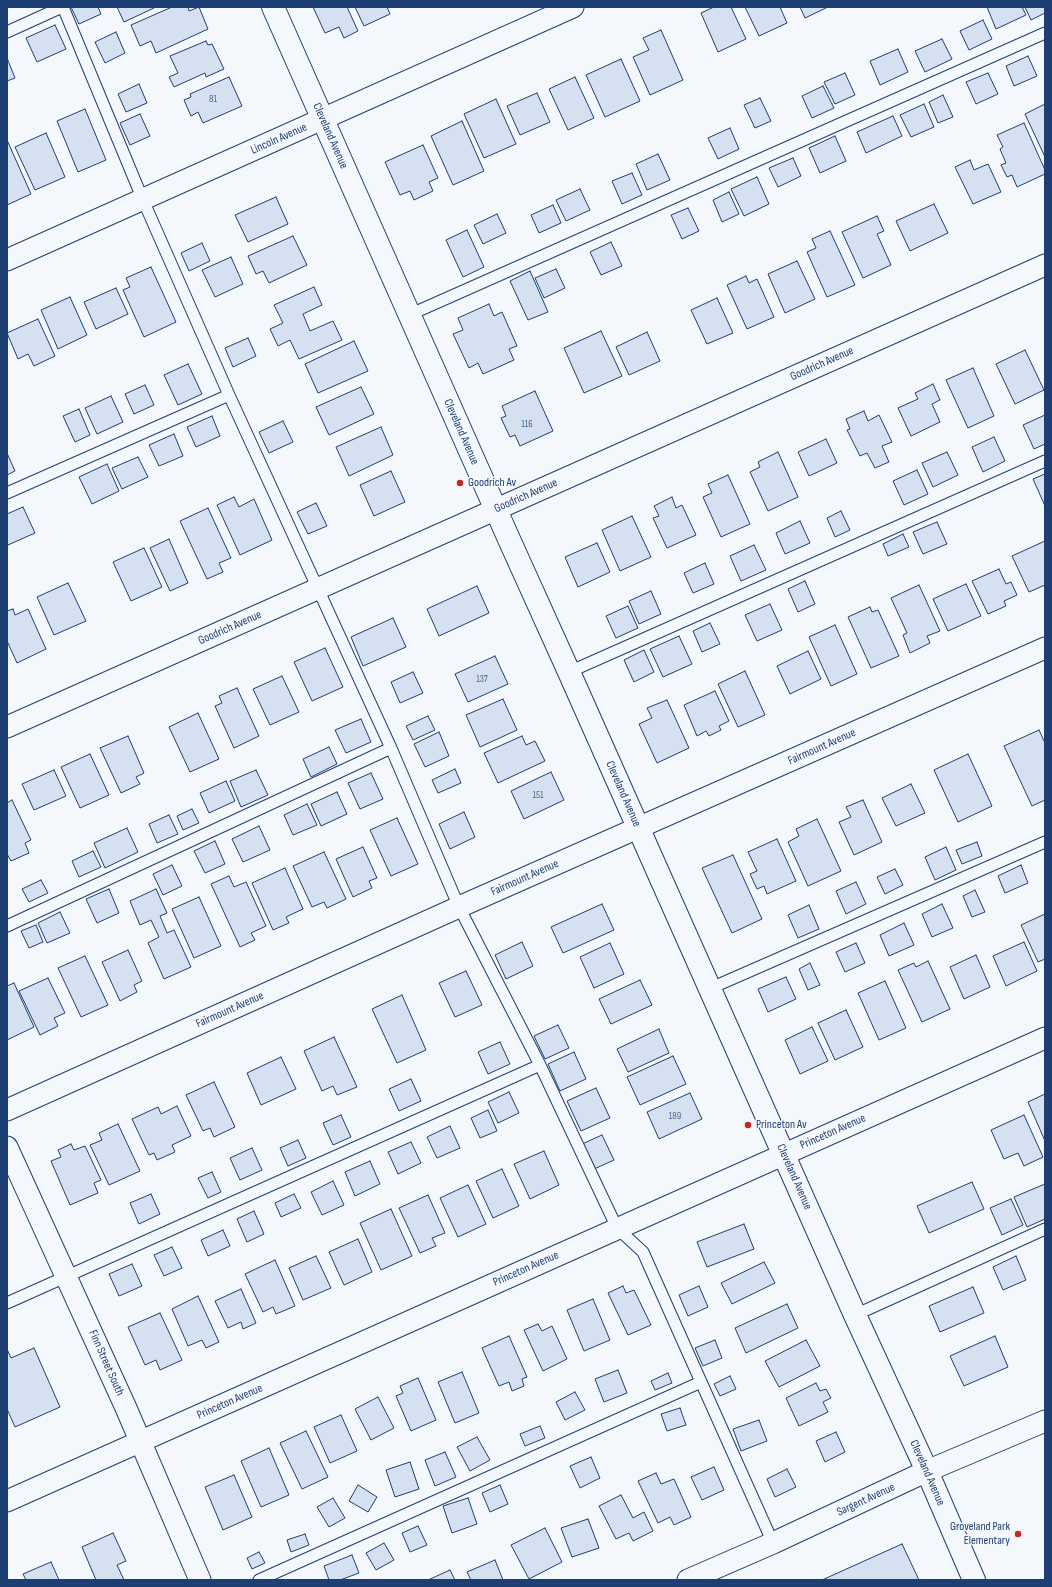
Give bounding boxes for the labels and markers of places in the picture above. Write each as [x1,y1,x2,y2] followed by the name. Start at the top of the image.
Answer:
[468,476,516,490] place label: Goodrich Av
[455,478,465,488] marker: Goodrich Av
[756,1118,807,1132] place label: Princeton Av
[743,1120,753,1130] marker: Princeton Av
[950,1520,1010,1548] place label: Groveland Park Elementary
[1013,1529,1023,1539] marker: Groveland Park Elementary

